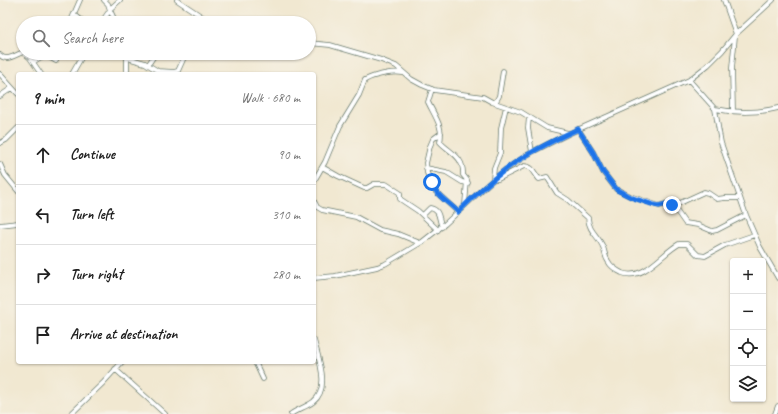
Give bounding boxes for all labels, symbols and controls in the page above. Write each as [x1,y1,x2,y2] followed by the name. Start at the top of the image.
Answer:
[16,16,316,60] search box
[30,27,52,49] icon: search
[62,29,123,48] text: Search here
[32,88,64,109] text: 9 min
[241,90,300,106] text: Walk · 680 m
[32,144,54,166] icon: ahead
[70,145,115,164] text: Continue
[278,147,300,163] text: 90 m
[423,173,441,191] route start
[663,196,681,214] route end
[32,204,54,226] icon: left
[70,205,113,224] text: Turn left
[272,207,300,223] text: 310 m
[730,258,766,402] map controls
[730,258,766,294] button: +
[32,264,54,286] icon: right
[70,265,123,284] text: Turn right
[272,267,300,283] text: 280 m
[730,294,766,330] button: −
[32,324,54,346] icon: arrive
[70,325,177,344] text: Arrive at destination
[730,330,766,366] button: locate
[730,366,766,402] button: layers

